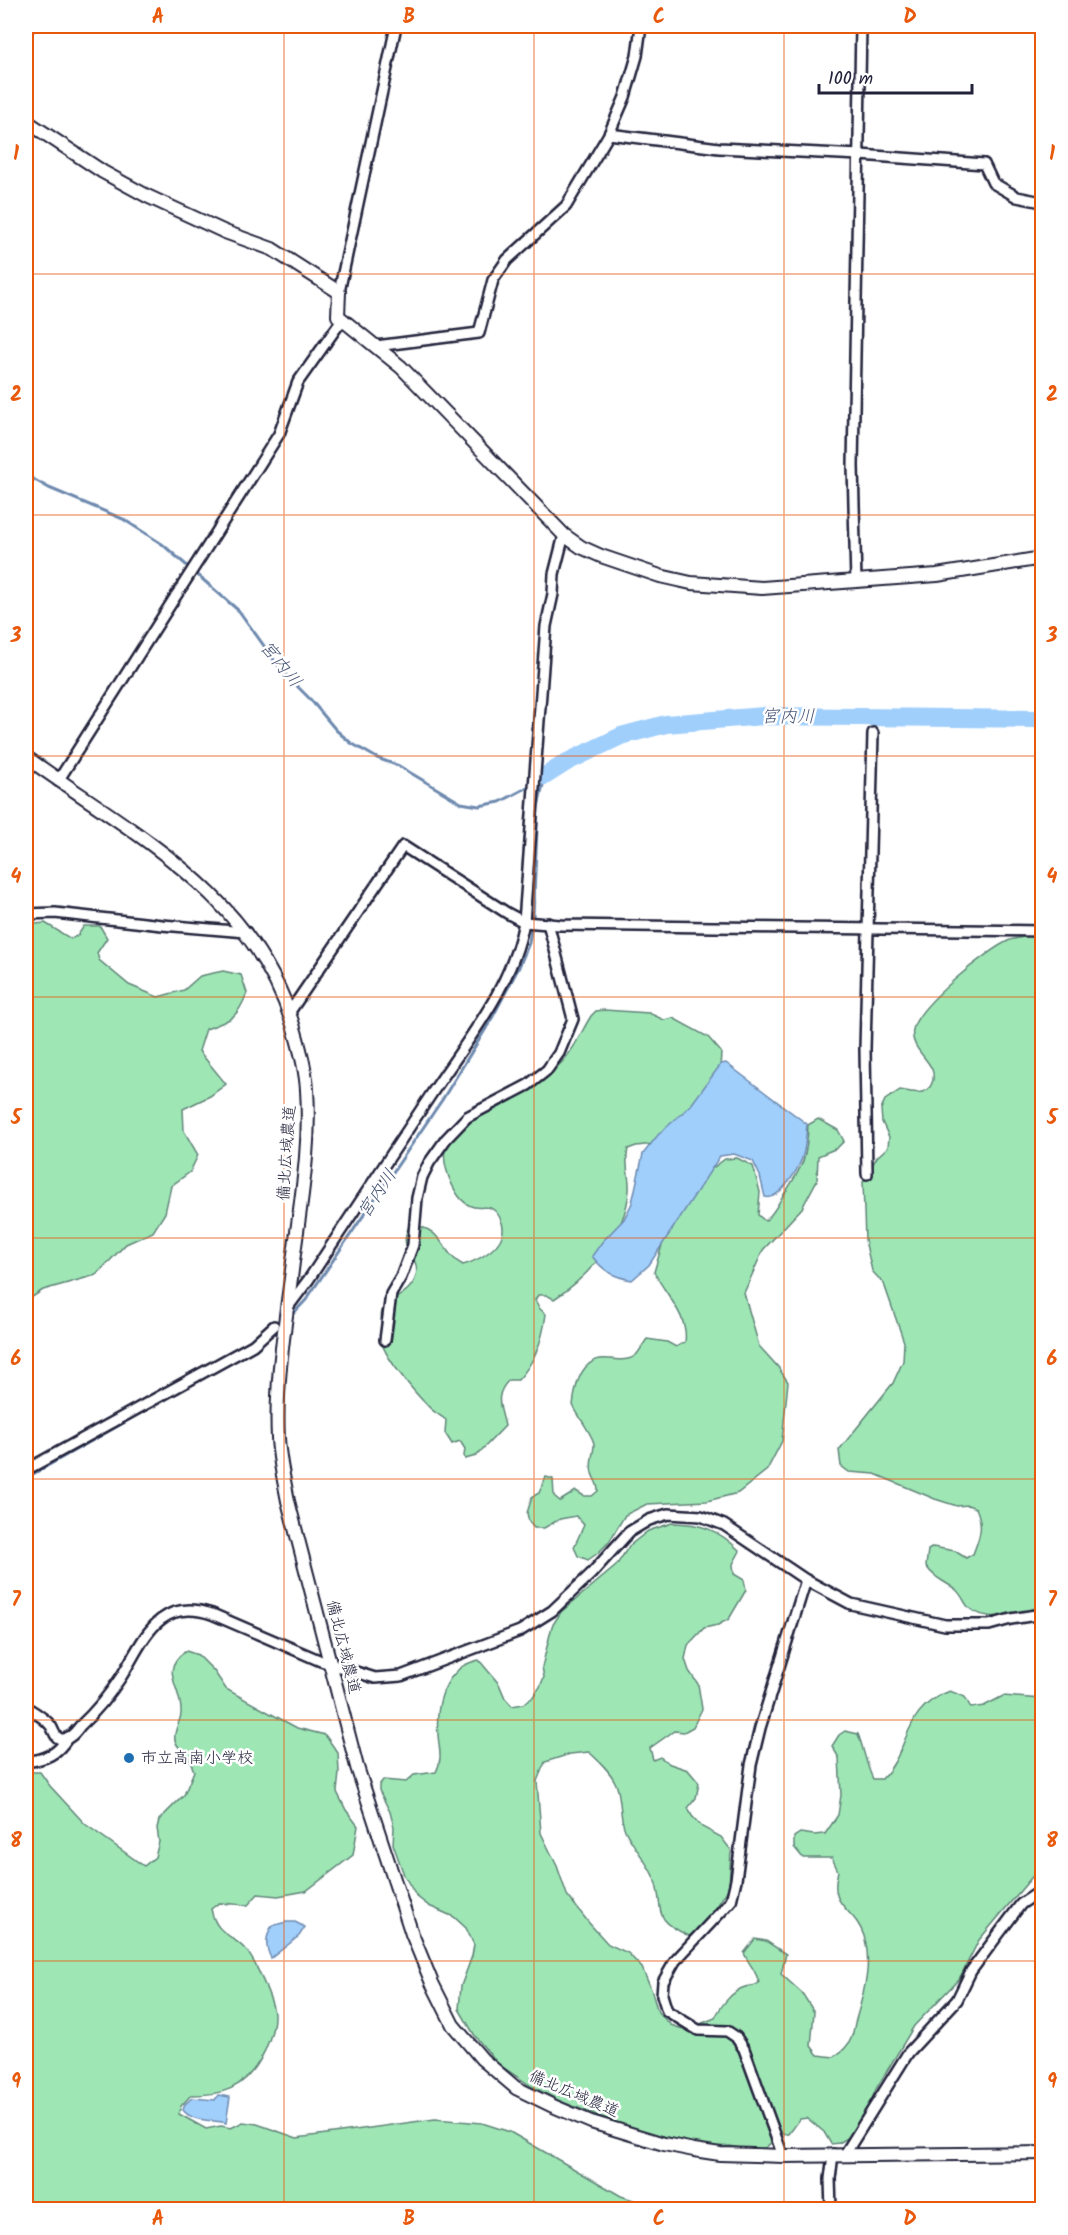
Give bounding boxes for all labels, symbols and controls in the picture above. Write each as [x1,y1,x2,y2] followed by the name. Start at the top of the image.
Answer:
[152,2,164,34] text: A
[403,2,415,34] text: B
[653,2,665,34] text: C
[903,2,917,34] text: D
[819,57,972,95] scale bar
[828,65,873,94] text: 100 m
[13,139,19,171] text: 1
[1049,139,1055,171] text: 1
[10,380,22,412] text: 2
[1046,380,1058,412] text: 2
[10,621,22,653] text: 3
[1046,621,1058,653] text: 3
[252,635,308,695] water label: 宮内川
[761,703,815,732] water label: 宮内川
[11,862,22,894] text: 4
[1047,862,1058,894] text: 4
[10,1103,23,1135] text: 5
[1046,1103,1059,1135] text: 5
[271,1104,303,1202] street label: 備北広域農道
[351,1164,405,1224] water label: 宮内川
[11,1344,22,1376] text: 6
[1047,1344,1058,1376] text: 6
[11,1585,21,1617] text: 7
[1047,1585,1057,1617] text: 7
[319,1597,367,1697] street label: 備北広域農道
[141,1746,253,1771] place label: 市立高南小学校
[122,1751,136,1765] marker: 市立高南小学校
[10,1826,22,1858] text: 8
[1046,1826,1058,1858] text: 8
[525,2064,623,2124] street label: 備北広域農道
[11,2067,21,2099] text: 9
[1047,2067,1057,2099] text: 9
[152,2204,164,2235] text: A
[403,2204,415,2235] text: B
[653,2204,665,2235] text: C
[903,2204,917,2235] text: D

